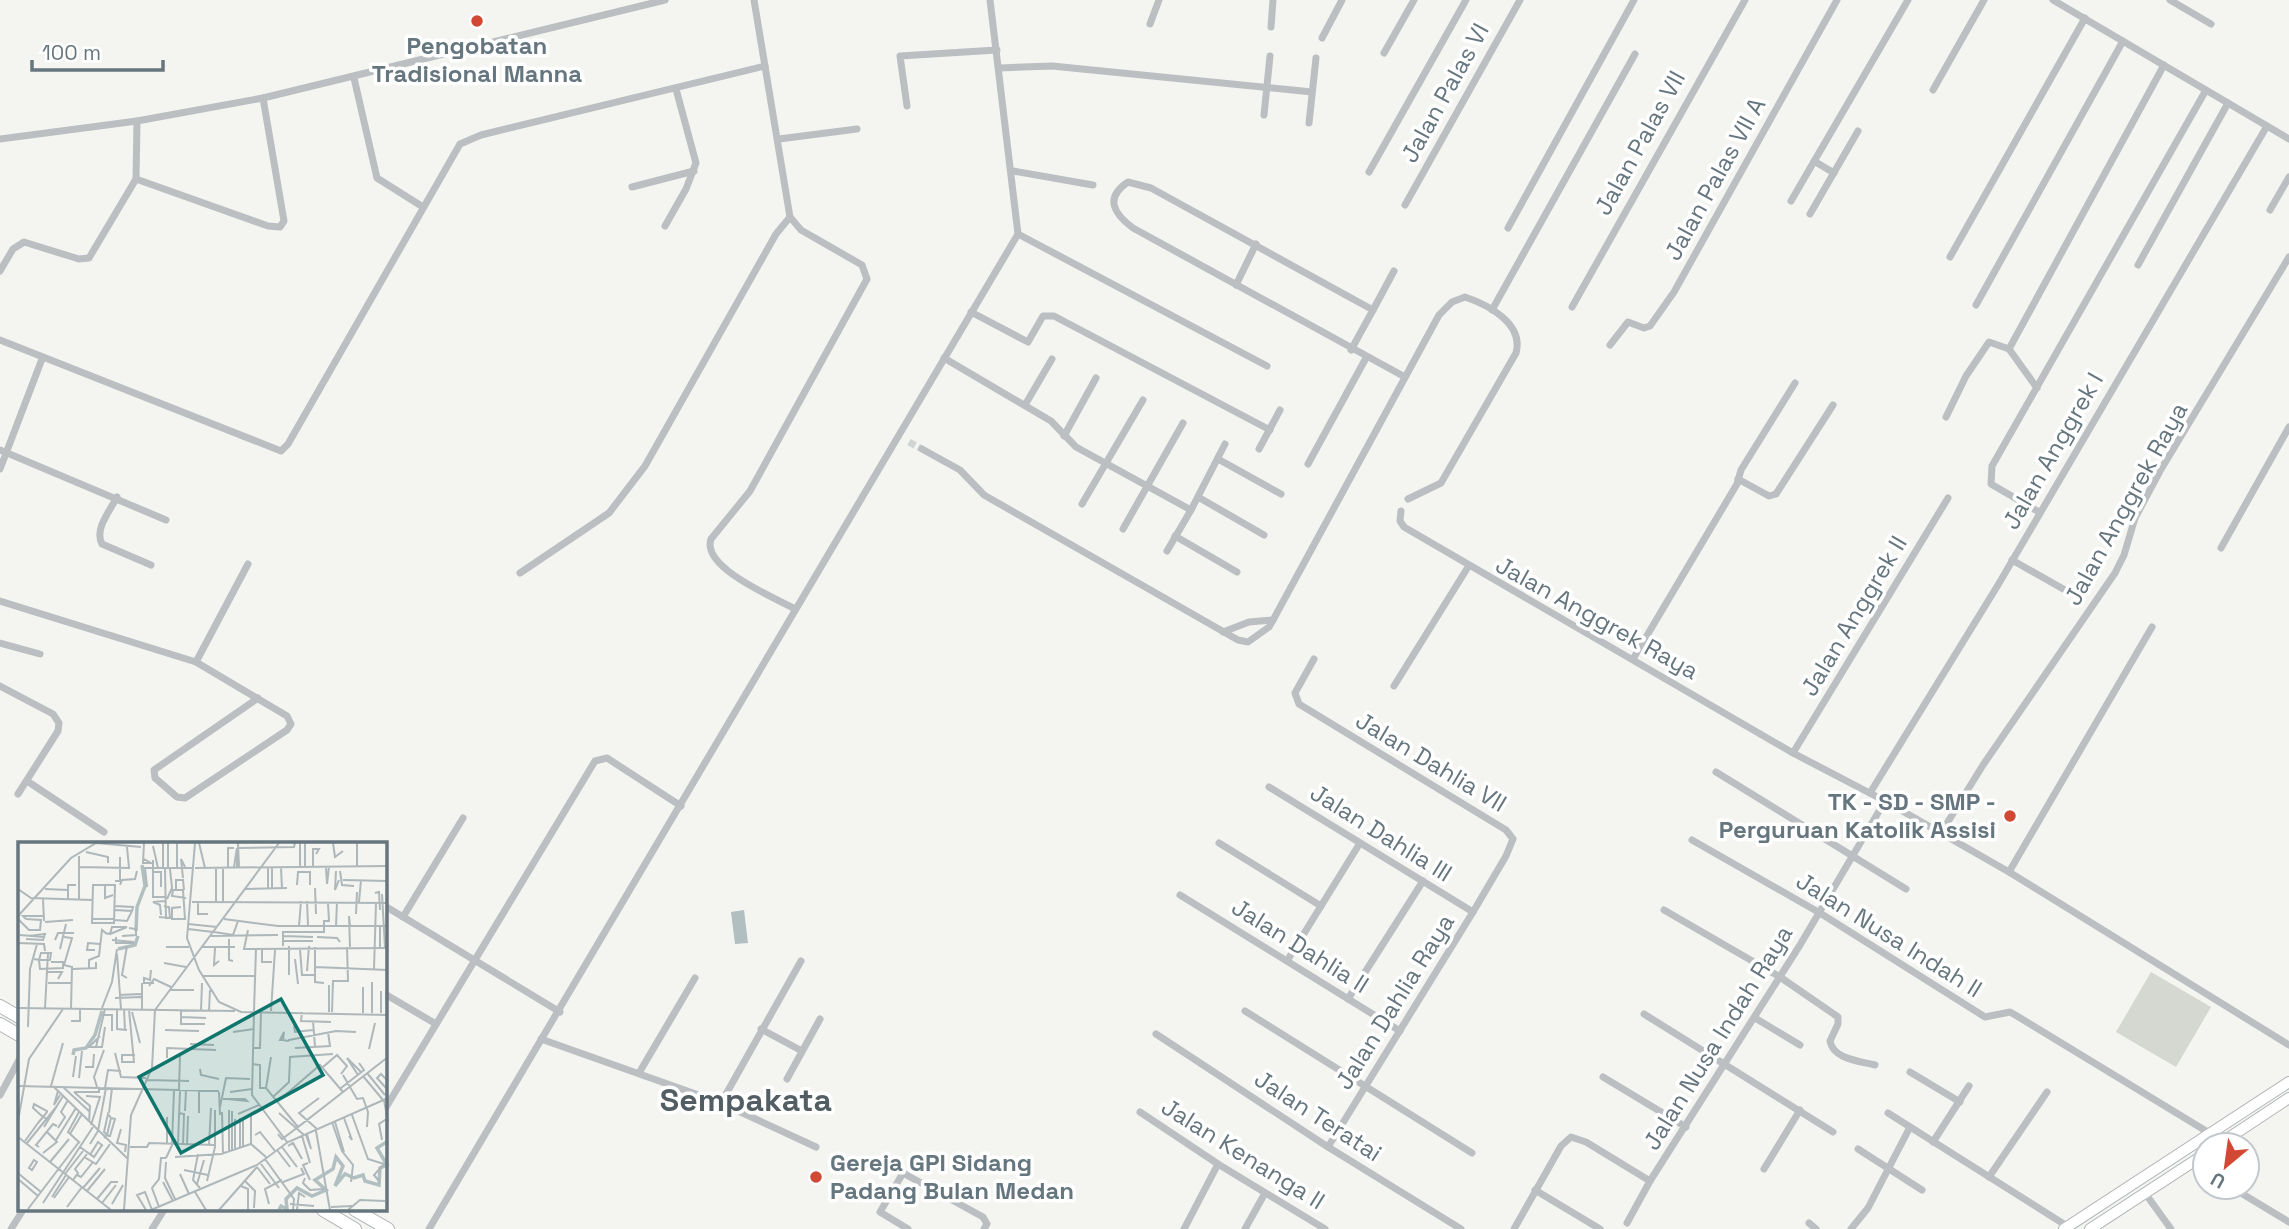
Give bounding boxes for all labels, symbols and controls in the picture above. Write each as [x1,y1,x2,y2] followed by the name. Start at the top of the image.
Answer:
[469,13,485,29] marker: Pengobatan Tradisional Manna
[1393,18,1496,168] street label: Jalan Palas VI
[32,28,163,72] scale bar
[372,30,582,89] place label: Pengobatan Tradisional Manna
[42,39,101,66] text: 100 m
[1587,65,1692,221] street label: Jalan Palas VII
[1657,92,1772,266] street label: Jalan Palas VII A
[1995,367,2110,535] street label: Jalan Anggrek I
[2057,397,2194,611] street label: Jalan Anggrek Raya
[1793,530,1914,702] street label: Jalan Anggrek II
[1490,549,1704,686] street label: Jalan Anggrek Raya
[1350,704,1512,819] street label: Jalan Dahlia VII
[1304,777,1458,889] street label: Jalan Dahlia III
[1719,786,1996,845] place label: TK - SD - SMP - Perguruan Katolik Assisi
[2002,808,2018,824] marker: TK - SD - SMP - Perguruan Katolik Assisi
[18,842,387,1212] inset map
[1790,865,1988,1004] street label: Jalan Nusa Indah II
[1226,891,1375,1000] street label: Jalan Dahlia II
[1328,908,1461,1095] street label: Jalan Dahlia Raya
[1636,920,1799,1156] street label: Jalan Nusa Indah Raya
[1249,1063,1388,1168] street label: Jalan Teratai
[660,1080,832,1120] district label: Sempakata
[1156,1091,1331,1216] street label: Jalan Kenanga II
[2191,1131,2261,1201] north arrow
[830,1147,1074,1206] place label: Gereja GPI Sidang Padang Bulan Medan
[2206,1166,2230,1194] text: U
[808,1169,824,1185] marker: Gereja GPI Sidang Padang Bulan Medan

